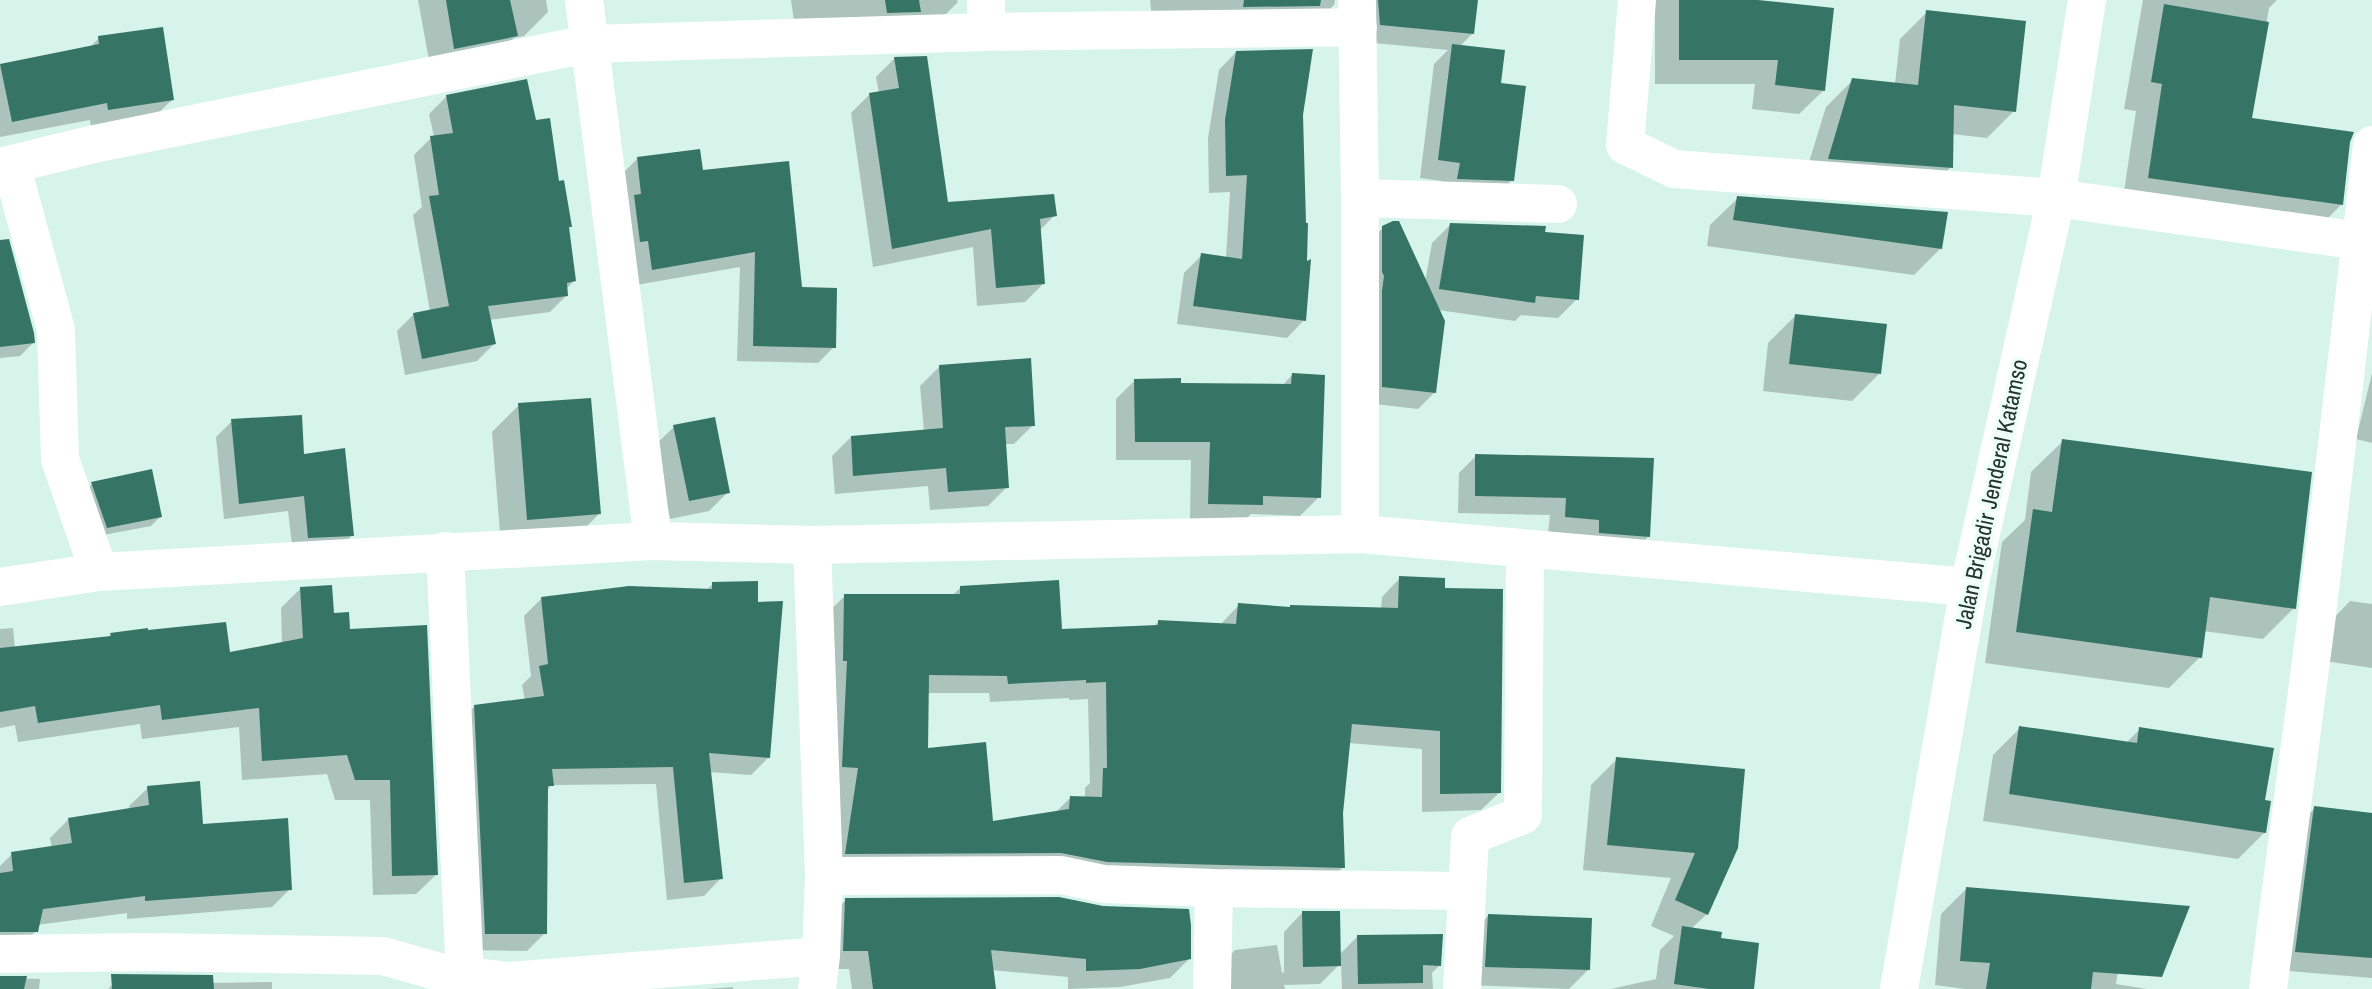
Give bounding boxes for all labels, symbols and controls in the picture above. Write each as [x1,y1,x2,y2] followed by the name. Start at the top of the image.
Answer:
[1947,356,2034,631] street label: Jalan Brigadir Jenderal Katamso

